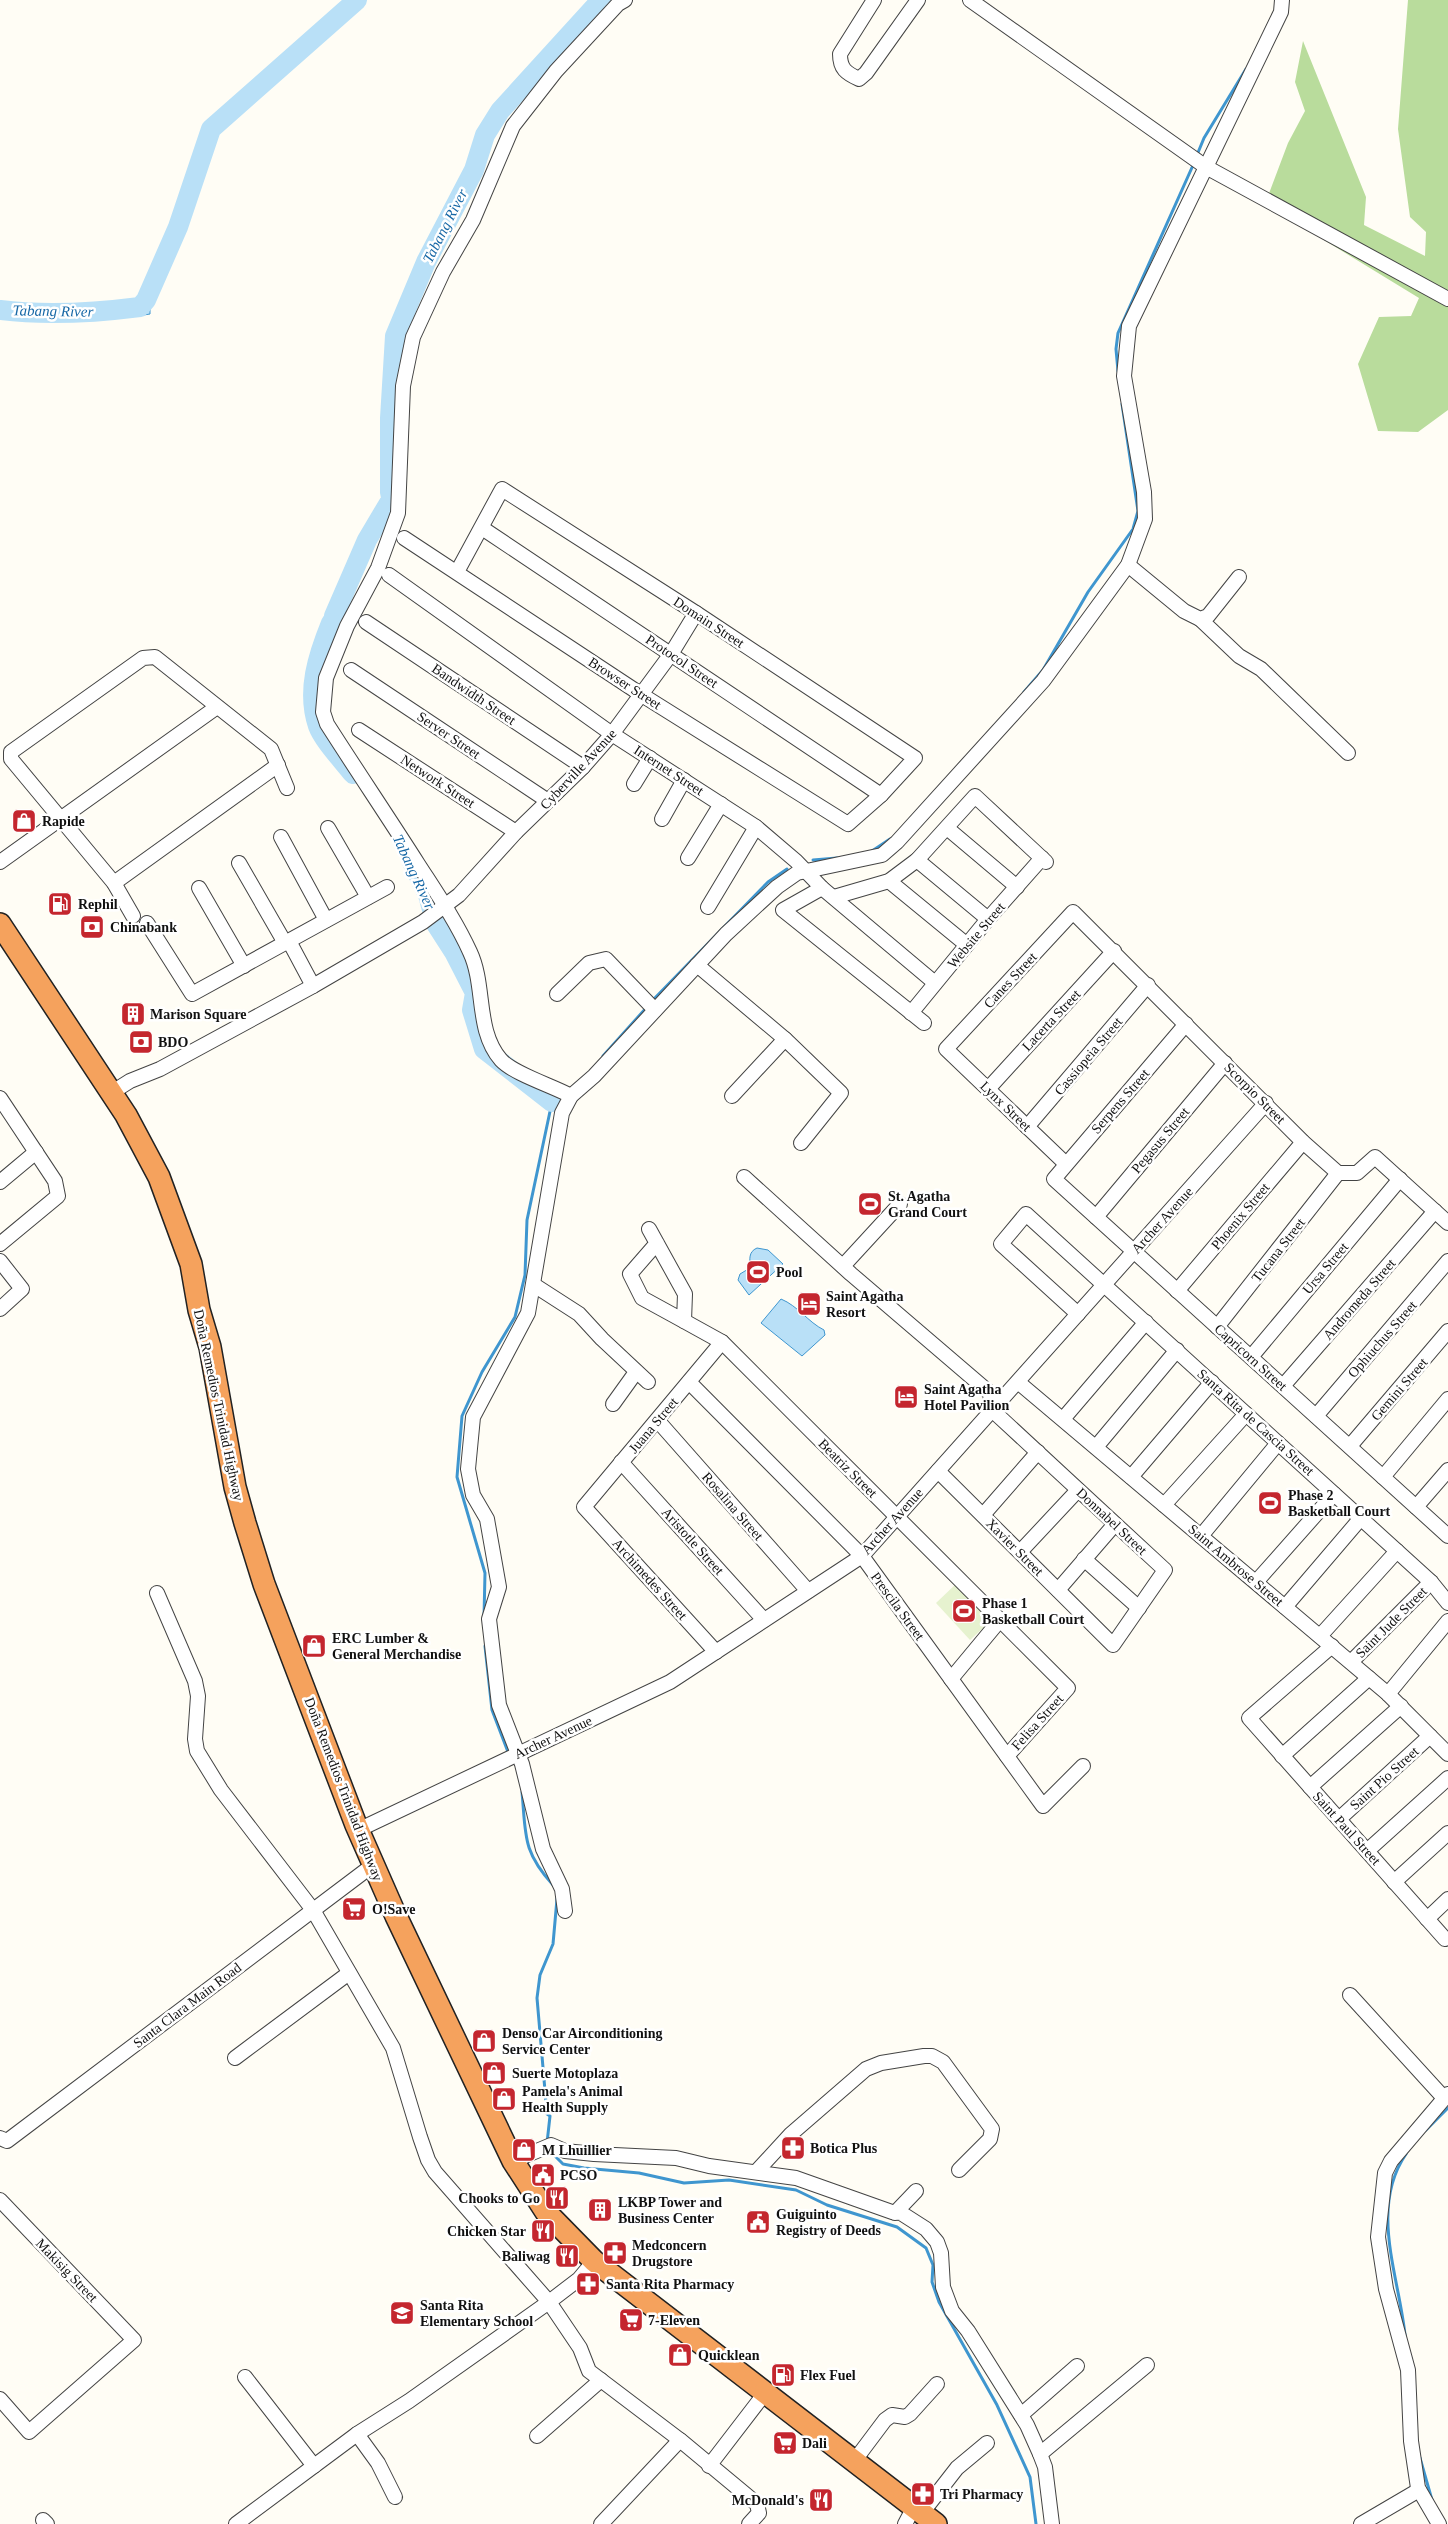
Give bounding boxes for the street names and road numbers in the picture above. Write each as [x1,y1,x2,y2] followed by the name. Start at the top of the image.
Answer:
[671,594,747,651] street label: Domain Street
[643,632,721,691] street label: Protocol Street
[586,654,664,713] street label: Browser Street
[429,661,518,728] street label: Bandwidth Street
[414,709,483,762] street label: Server Street
[537,726,619,813] street label: Cyberville Avenue
[631,742,706,798] street label: Internet Street
[398,752,478,811] street label: Network Street
[945,899,1008,971] street label: Website Street
[981,949,1040,1011] street label: Canes Street
[1019,987,1084,1054] street label: Lacerta Street
[1052,1014,1125,1098] street label: Cassiopeia Street
[1221,1060,1288,1127] street label: Scorpio Street
[1088,1066,1153,1137] street label: Serpens Street
[977,1078,1034,1134] street label: Lynx Street
[1129,1104,1192,1176] street label: Pegasus Street
[1208,1180,1273,1253] street label: Phoenix Street
[1129,1184,1196,1257] street label: Archer Avenue
[1249,1215,1308,1285] street label: Tucana Street
[1300,1239,1351,1297] street label: Ursa Street
[1320,1256,1399,1343] street label: Andromeda Street
[1345,1298,1420,1381] street label: Ophiuchus Street
[191,1308,246,1502] street label: Doña Remedios Trinidad Highway
[1211,1321,1290,1394] street label: Capricorn Street
[1368,1355,1431,1424] street label: Gemini Street
[1194,1366,1317,1479] street label: Santa Rita de Cascia Street
[626,1394,681,1456] street label: Juana Street
[815,1436,880,1501] street label: Beatriz Street
[699,1469,766,1543] street label: Rosalina Street
[859,1485,926,1558] street label: Archer Avenue
[1073,1485,1150,1558] street label: Donnabel Street
[659,1505,727,1578] street label: Aristotle Street
[983,1516,1046,1579] street label: Xavier Street
[1185,1521,1286,1609] street label: Saint Ambrose Street
[609,1536,690,1623] street label: Archimedes Street
[868,1569,927,1643] street label: Prescila Street
[1353,1584,1430,1661] street label: Saint Jude Street
[1009,1691,1066,1753] street label: Felisa Street
[301,1695,386,1883] street label: Doña Remedios Trinidad Highway
[512,1713,594,1762] street label: Archer Avenue
[1347,1744,1422,1813] street label: Saint Pio Street
[1310,1789,1383,1868] street label: Saint Paul Street
[130,1960,244,2051] street label: Santa Clara Main Road
[33,2236,101,2305] street label: Makisig Street

